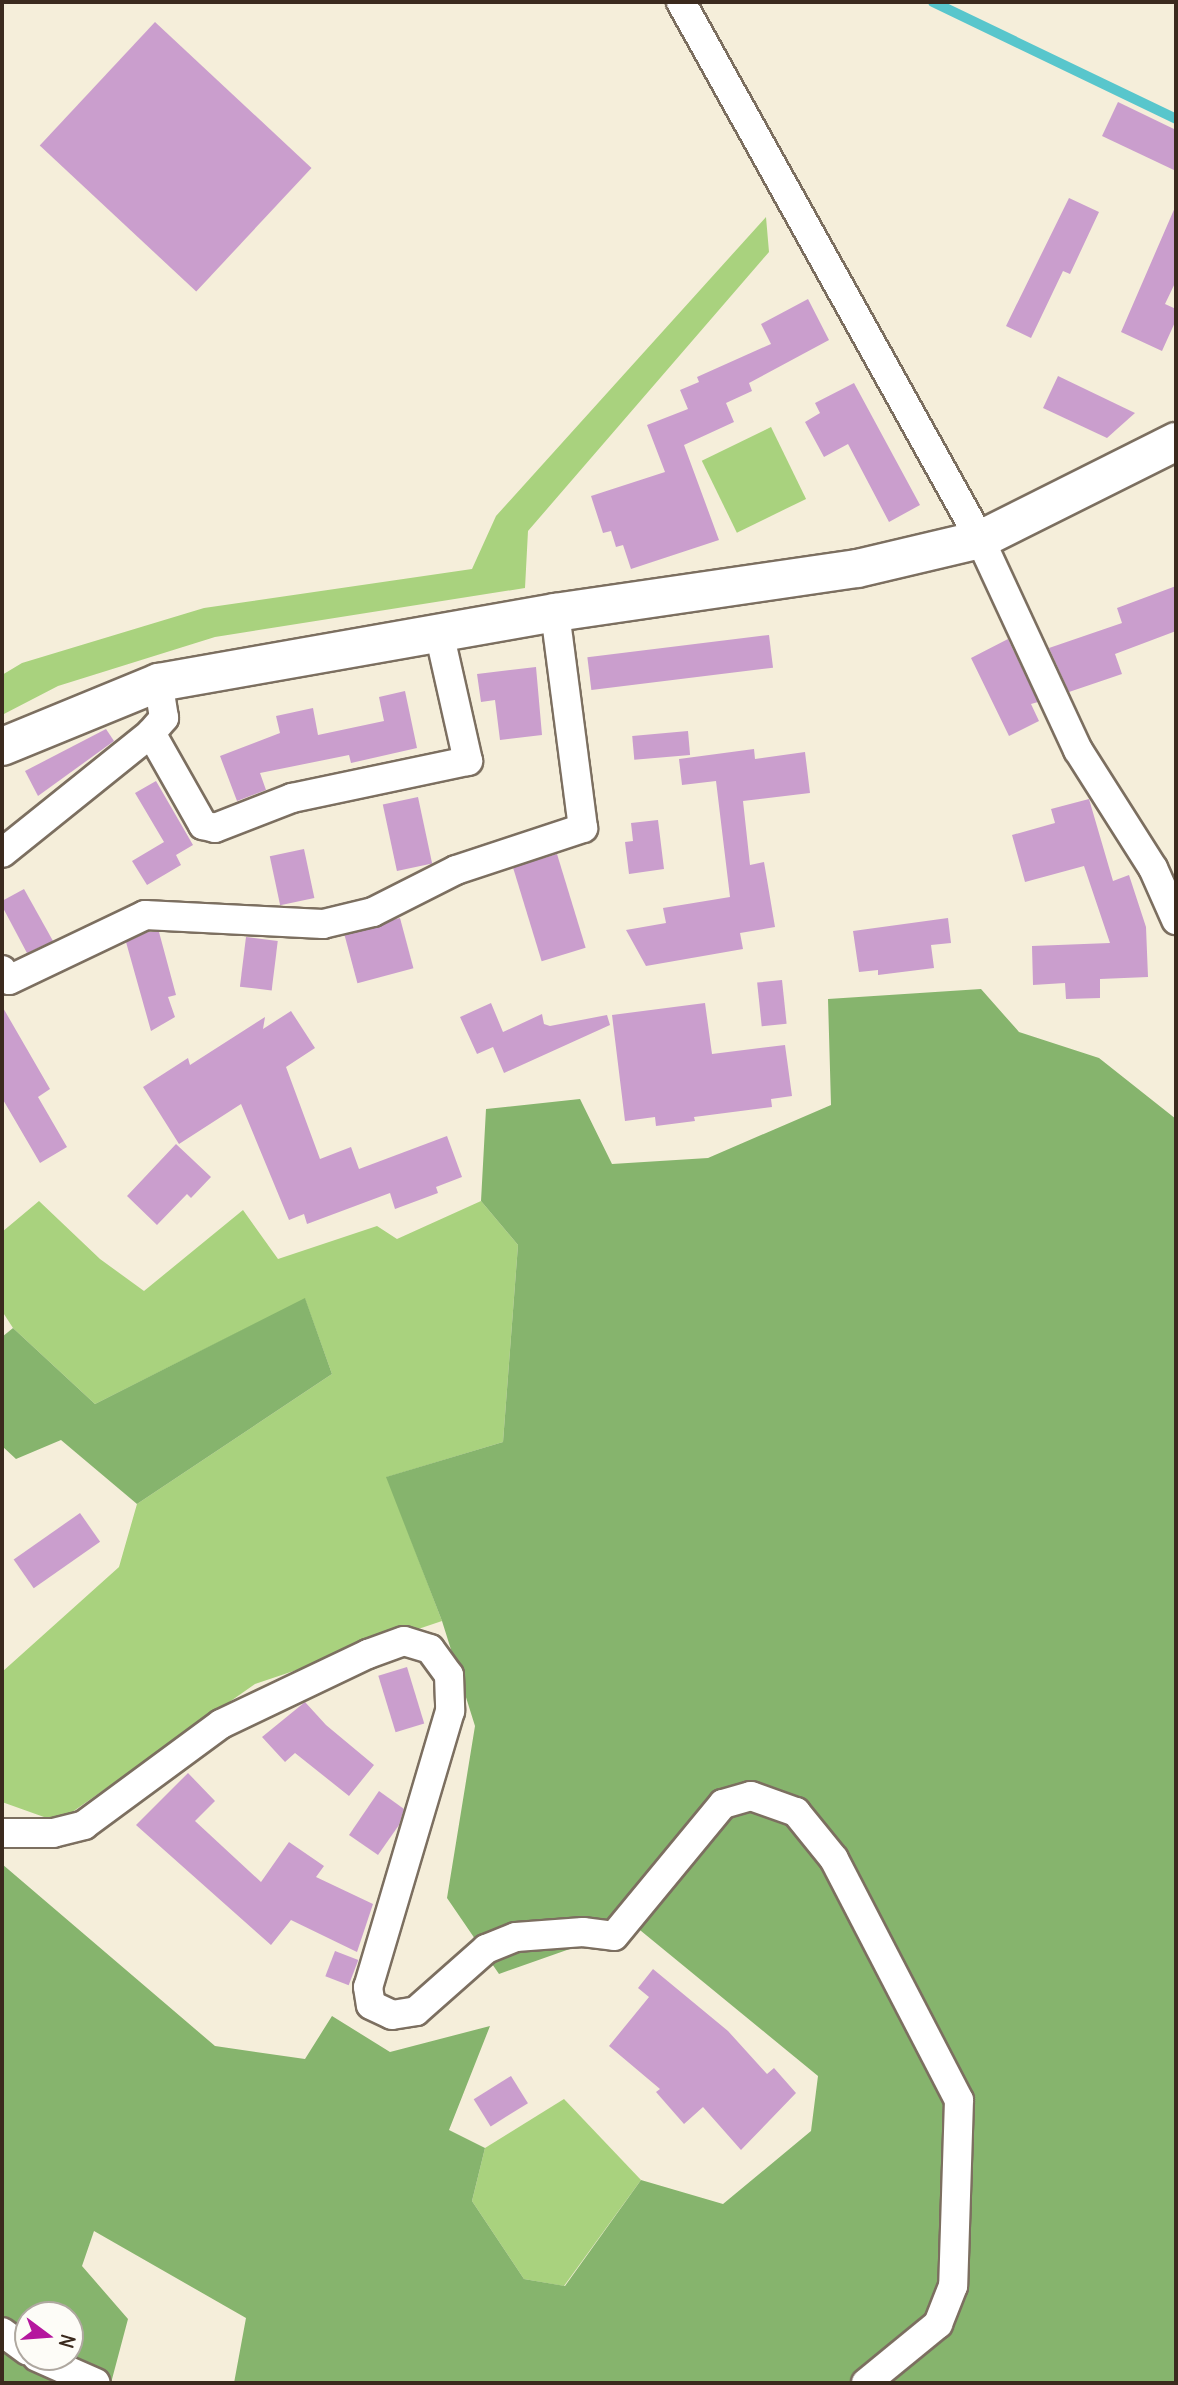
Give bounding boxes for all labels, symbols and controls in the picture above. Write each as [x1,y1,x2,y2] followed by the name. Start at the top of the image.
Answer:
[14,2301,84,2371] north arrow
[54,2332,81,2351] text: N

